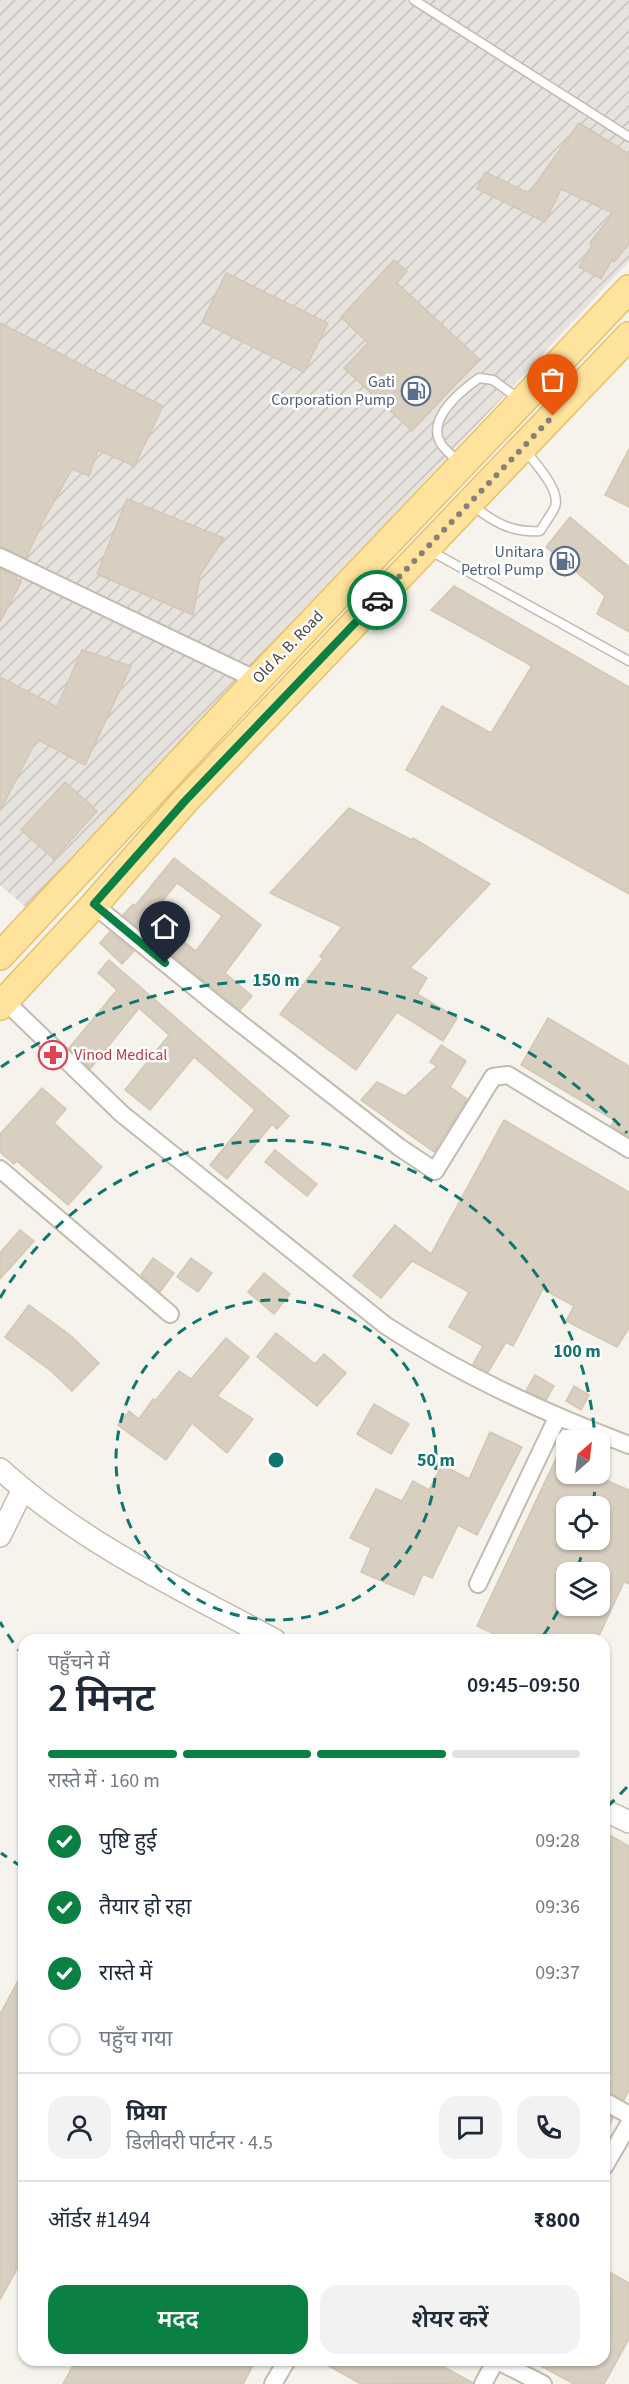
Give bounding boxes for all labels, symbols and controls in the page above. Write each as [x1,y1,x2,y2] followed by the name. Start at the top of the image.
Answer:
[527,354,578,416] pin
[536,363,569,396] icon: bag
[271,371,395,411] place label: Gati Corporation Pump
[400,375,432,407] fuel station icon: Gati Corporation Pump
[461,541,544,581] place label: Unitara Petrol Pump
[549,545,581,577] fuel station icon: Unitara Petrol Pump
[347,570,407,630] courier
[361,584,394,617] icon: car
[248,606,328,688] street label: Old A. B. Road
[139,901,190,963] pin
[148,910,181,943] icon: home
[252,968,300,993] text: 150 m
[37,1039,69,1071] pharmacy icon: Vinod Medical
[74,1044,167,1066] place label: Vinod Medical
[553,1339,601,1364] text: 100 m
[556,1430,610,1484] north arrow
[556,1430,610,1616] map controls
[417,1448,455,1473] text: 50 m
[266,1450,286,1470] centre of rings
[556,1496,610,1550] button: locate
[556,1562,610,1616] button: layers
[48,1649,110,1677] text: पहुँचने में
[467,1669,580,1701] text: 09:45–09:50
[48,1671,155,1727] text: 2 मिनट
[48,1767,160,1795] text: रास्ते में · 160 m
[48,1825,81,1858] icon: check
[99,1825,157,1857] text: पुष्टि हुई
[535,1827,580,1855] text: 09:28
[48,1891,81,1924] icon: check
[99,1891,192,1923] text: तैयार हो रहा
[535,1893,580,1921] text: 09:36
[48,1957,81,1990] icon: check
[99,1957,152,1989] text: रास्ते में
[535,1959,580,1987] text: 09:37
[99,2023,172,2055] text: पहुँच गया
[48,2096,111,2159] button: person
[439,2096,502,2159] button: chat
[517,2096,580,2159] button: phone
[126,2097,166,2129] text: प्रिया
[126,2129,273,2157] text: डिलीवरी पार्टनर · 4.5
[48,2204,150,2236] text: ऑर्डर #1494
[534,2204,580,2236] text: ₹800
[48,2285,308,2354] button: मदद
[320,2285,580,2354] button: शेयर करें

